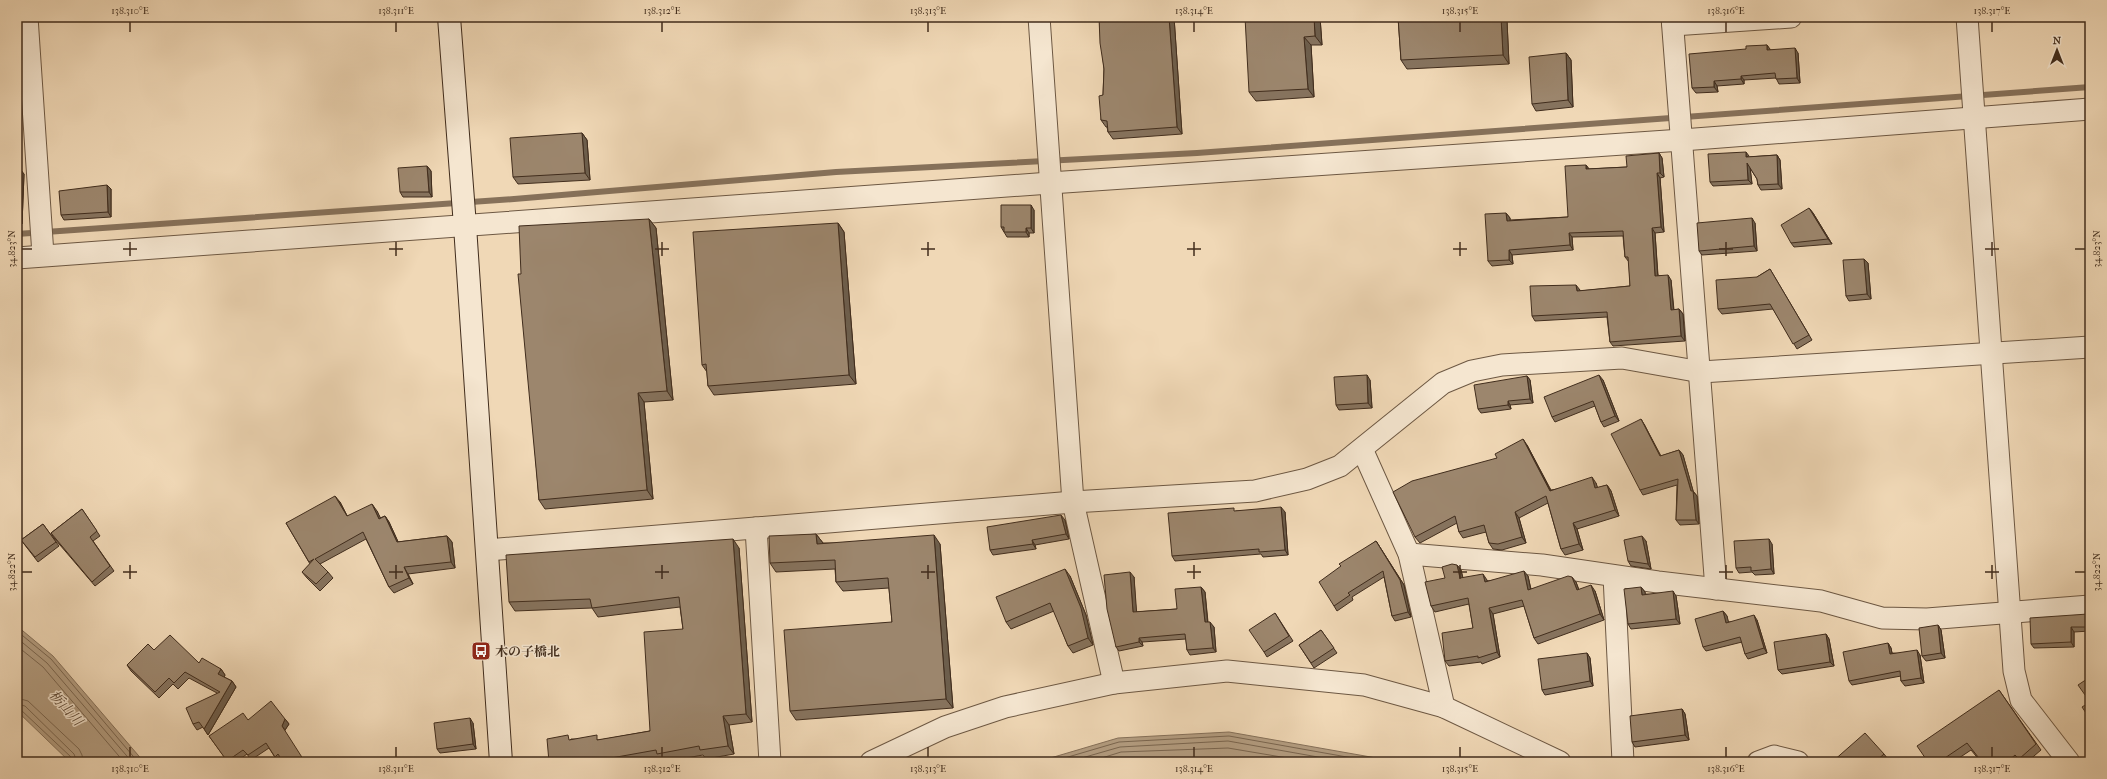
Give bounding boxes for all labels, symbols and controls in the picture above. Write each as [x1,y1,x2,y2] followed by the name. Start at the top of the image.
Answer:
[111,5,149,17] text: 138.310°E
[378,5,414,17] text: 138.311°E
[643,5,681,17] text: 138.312°E
[910,5,946,17] text: 138.313°E
[1175,5,1213,17] text: 138.314°E
[1442,5,1478,17] text: 138.315°E
[1707,5,1745,17] text: 138.316°E
[1974,5,2010,17] text: 138.317°E
[2037,30,2077,70] north arrow
[2053,34,2062,47] text: N
[6,230,18,268] text: 34.823°N
[2091,230,2103,268] text: 34.823°N
[6,552,18,591] text: 34.822°N
[2091,552,2103,591] text: 34.822°N
[470,640,492,662] bus stop icon: 木の子橋北
[495,644,560,659] place label: 木の子橋北
[46,687,88,731] water label: 栃山川
[111,763,149,775] text: 138.310°E
[378,763,414,775] text: 138.311°E
[643,763,681,775] text: 138.312°E
[910,763,946,775] text: 138.313°E
[1175,763,1213,775] text: 138.314°E
[1442,763,1478,775] text: 138.315°E
[1707,763,1745,775] text: 138.316°E
[1974,763,2010,775] text: 138.317°E

